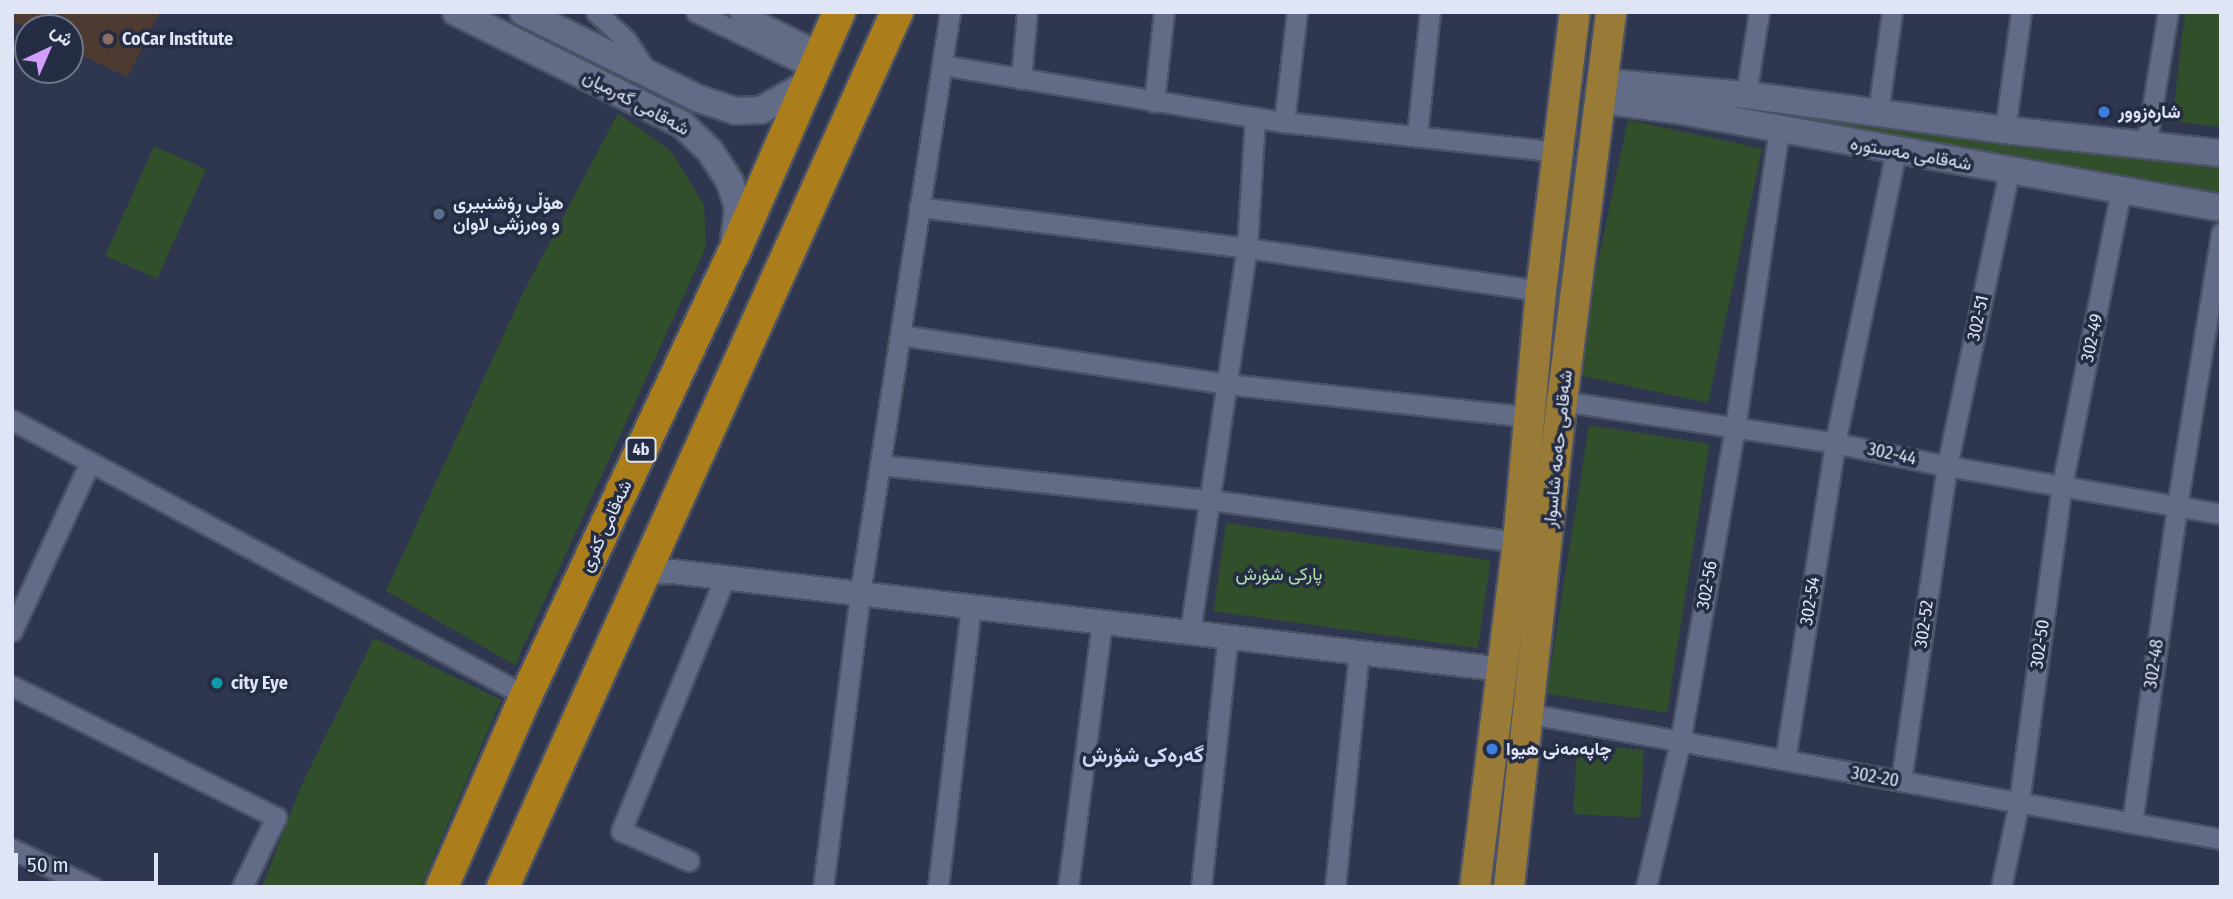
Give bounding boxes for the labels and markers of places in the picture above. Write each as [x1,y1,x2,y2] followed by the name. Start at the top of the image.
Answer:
[122,28,233,50] place label: CoCar Institute
[100,31,116,47] marker: CoCar Institute
[2118,101,2181,123] place label: شارەزوور
[2096,104,2112,120] marker: شارەزوور
[453,193,564,235] place label: هۆڵی ڕۆشنبیری و وەرزشی لاوان
[431,206,447,222] marker: هۆڵی ڕۆشنبیری و وەرزشی لاوان
[231,672,288,694] place label: city Eye
[209,675,225,691] marker: city Eye
[1506,738,1612,760] place label: چاپەمەنی هیوا
[1484,741,1500,757] marker: چاپەمەنی هیوا

